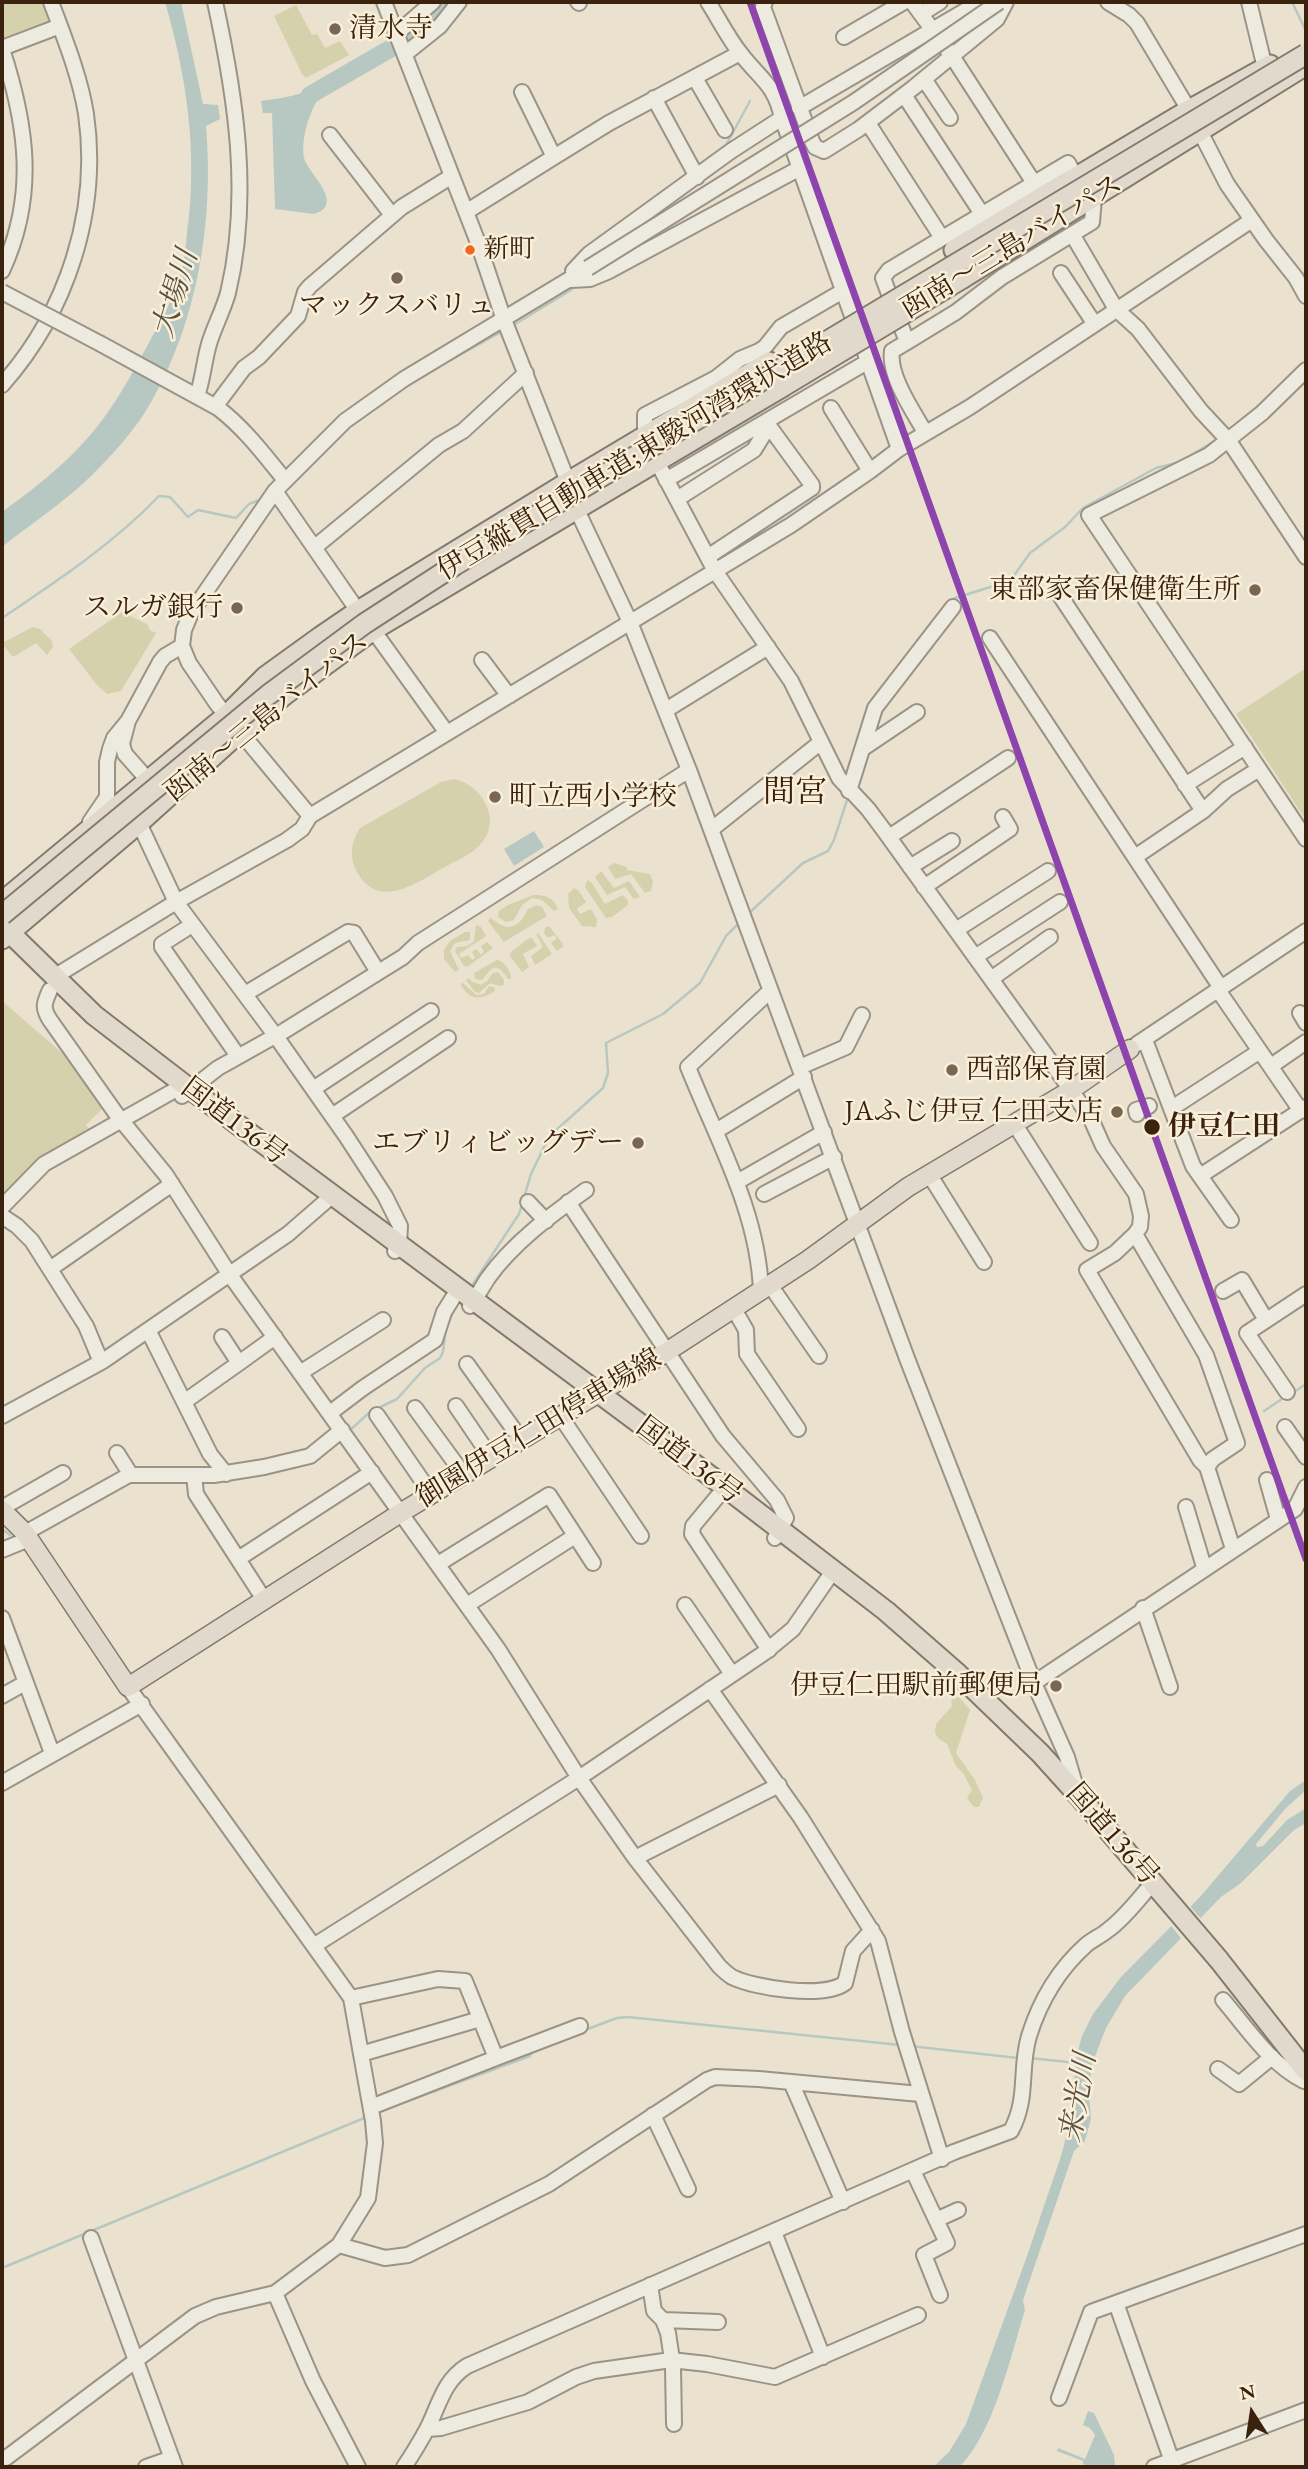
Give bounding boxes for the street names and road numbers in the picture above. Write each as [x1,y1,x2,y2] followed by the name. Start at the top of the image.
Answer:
[895,168,1129,326] street label: 函南～三島バイパス
[432,326,838,588] street label: 伊豆縦貫自動車道;東駿河湾環状道路
[159,625,375,809] street label: 函南～三島バイパス
[174,1071,294,1173] street label: 国道136号
[410,1342,668,1516] street label: 御園伊豆仁田停車場線
[629,1410,749,1512] street label: 国道136号
[1059,1777,1165,1893] street label: 国道136号

